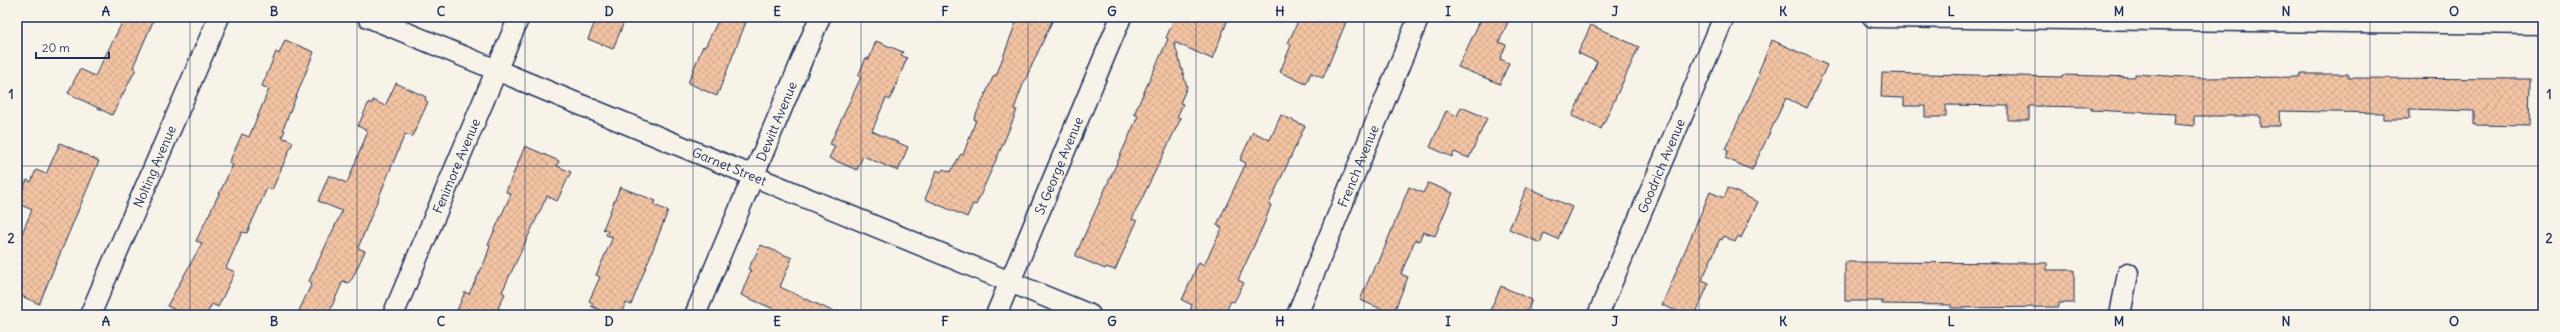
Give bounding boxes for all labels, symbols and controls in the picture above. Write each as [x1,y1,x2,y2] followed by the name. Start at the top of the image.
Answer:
[102,3,111,20] text: A
[270,3,279,20] text: B
[437,3,446,20] text: C
[604,3,614,20] text: D
[773,3,781,20] text: E
[941,3,949,20] text: F
[1107,3,1117,20] text: G
[1275,3,1285,20] text: H
[1445,3,1451,20] text: I
[1612,3,1619,20] text: J
[1779,3,1788,20] text: K
[1947,3,1955,20] text: L
[2114,3,2124,20] text: M
[2282,3,2290,20] text: N
[2449,3,2459,20] text: O
[36,34,109,60] scale bar
[42,40,70,55] text: 20 m
[752,79,800,164] street label: Dewitt Avenue
[8,86,14,103] text: 1
[2546,86,2552,103] text: 1
[1031,114,1087,217] street label: St George Avenue
[428,116,484,216] street label: Fenimore Avenue
[1634,116,1689,216] street label: Goodrich Avenue
[1334,122,1382,210] street label: French Avenue
[129,123,180,210] street label: Nolting Avenue
[690,143,770,189] street label: Garnet Street
[7,230,15,247] text: 2
[2545,230,2553,247] text: 2
[102,313,111,330] text: A
[270,313,279,330] text: B
[437,313,446,330] text: C
[604,313,614,330] text: D
[773,313,781,330] text: E
[941,313,949,330] text: F
[1107,313,1117,330] text: G
[1275,313,1285,330] text: H
[1445,313,1451,330] text: I
[1612,313,1619,330] text: J
[1779,313,1788,330] text: K
[1947,313,1955,330] text: L
[2114,313,2124,330] text: M
[2282,313,2290,330] text: N
[2449,313,2459,330] text: O

